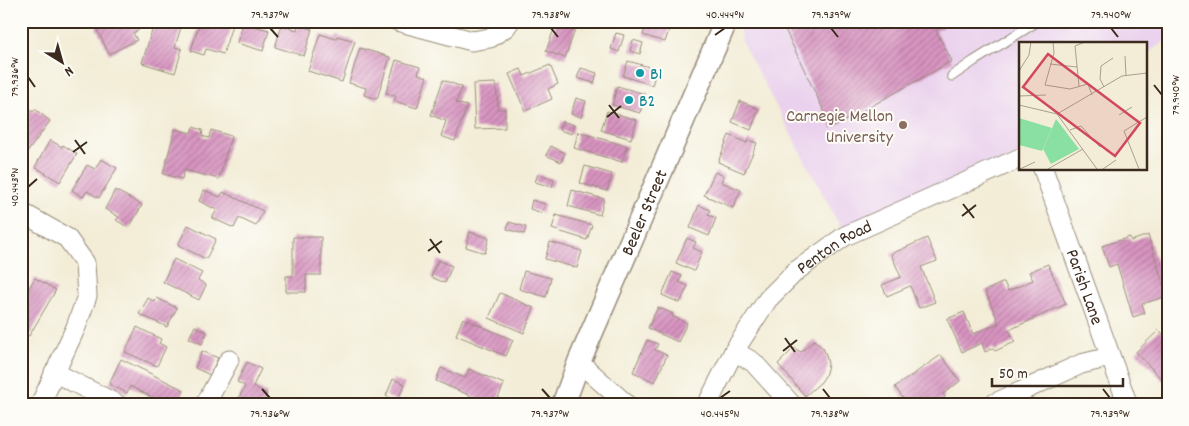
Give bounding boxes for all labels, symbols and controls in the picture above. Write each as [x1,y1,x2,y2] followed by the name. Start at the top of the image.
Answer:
[251,7,289,24] text: 79.937°W
[532,7,570,24] text: 79.938°W
[706,7,744,24] text: 40.444°N
[811,7,851,24] text: 79.939°W
[1091,7,1131,24] text: 79.940°W
[38,38,88,88] north arrow
[1019,42,1146,170] inset map
[7,57,24,97] text: 79.936°W
[60,61,77,81] text: N
[650,63,662,88] place label: B1
[634,67,646,79] marker: B1
[1168,75,1185,115] text: 79.940°W
[639,90,655,115] place label: B2
[623,94,635,106] marker: B2
[786,105,894,151] place label: Carnegie Mellon University
[897,119,909,131] marker: Carnegie Mellon University
[616,166,676,260] street label: Beeler Street
[7,168,24,206] text: 40.443°N
[792,216,877,282] street label: Penton Road
[1058,246,1108,329] street label: Parish Lane
[992,356,1123,388] scale bar
[999,364,1028,386] text: 50 m
[250,406,290,423] text: 79.936°W
[531,406,569,423] text: 79.937°W
[701,406,739,423] text: 40.445°N
[811,406,849,423] text: 79.938°W
[1090,406,1130,423] text: 79.939°W

